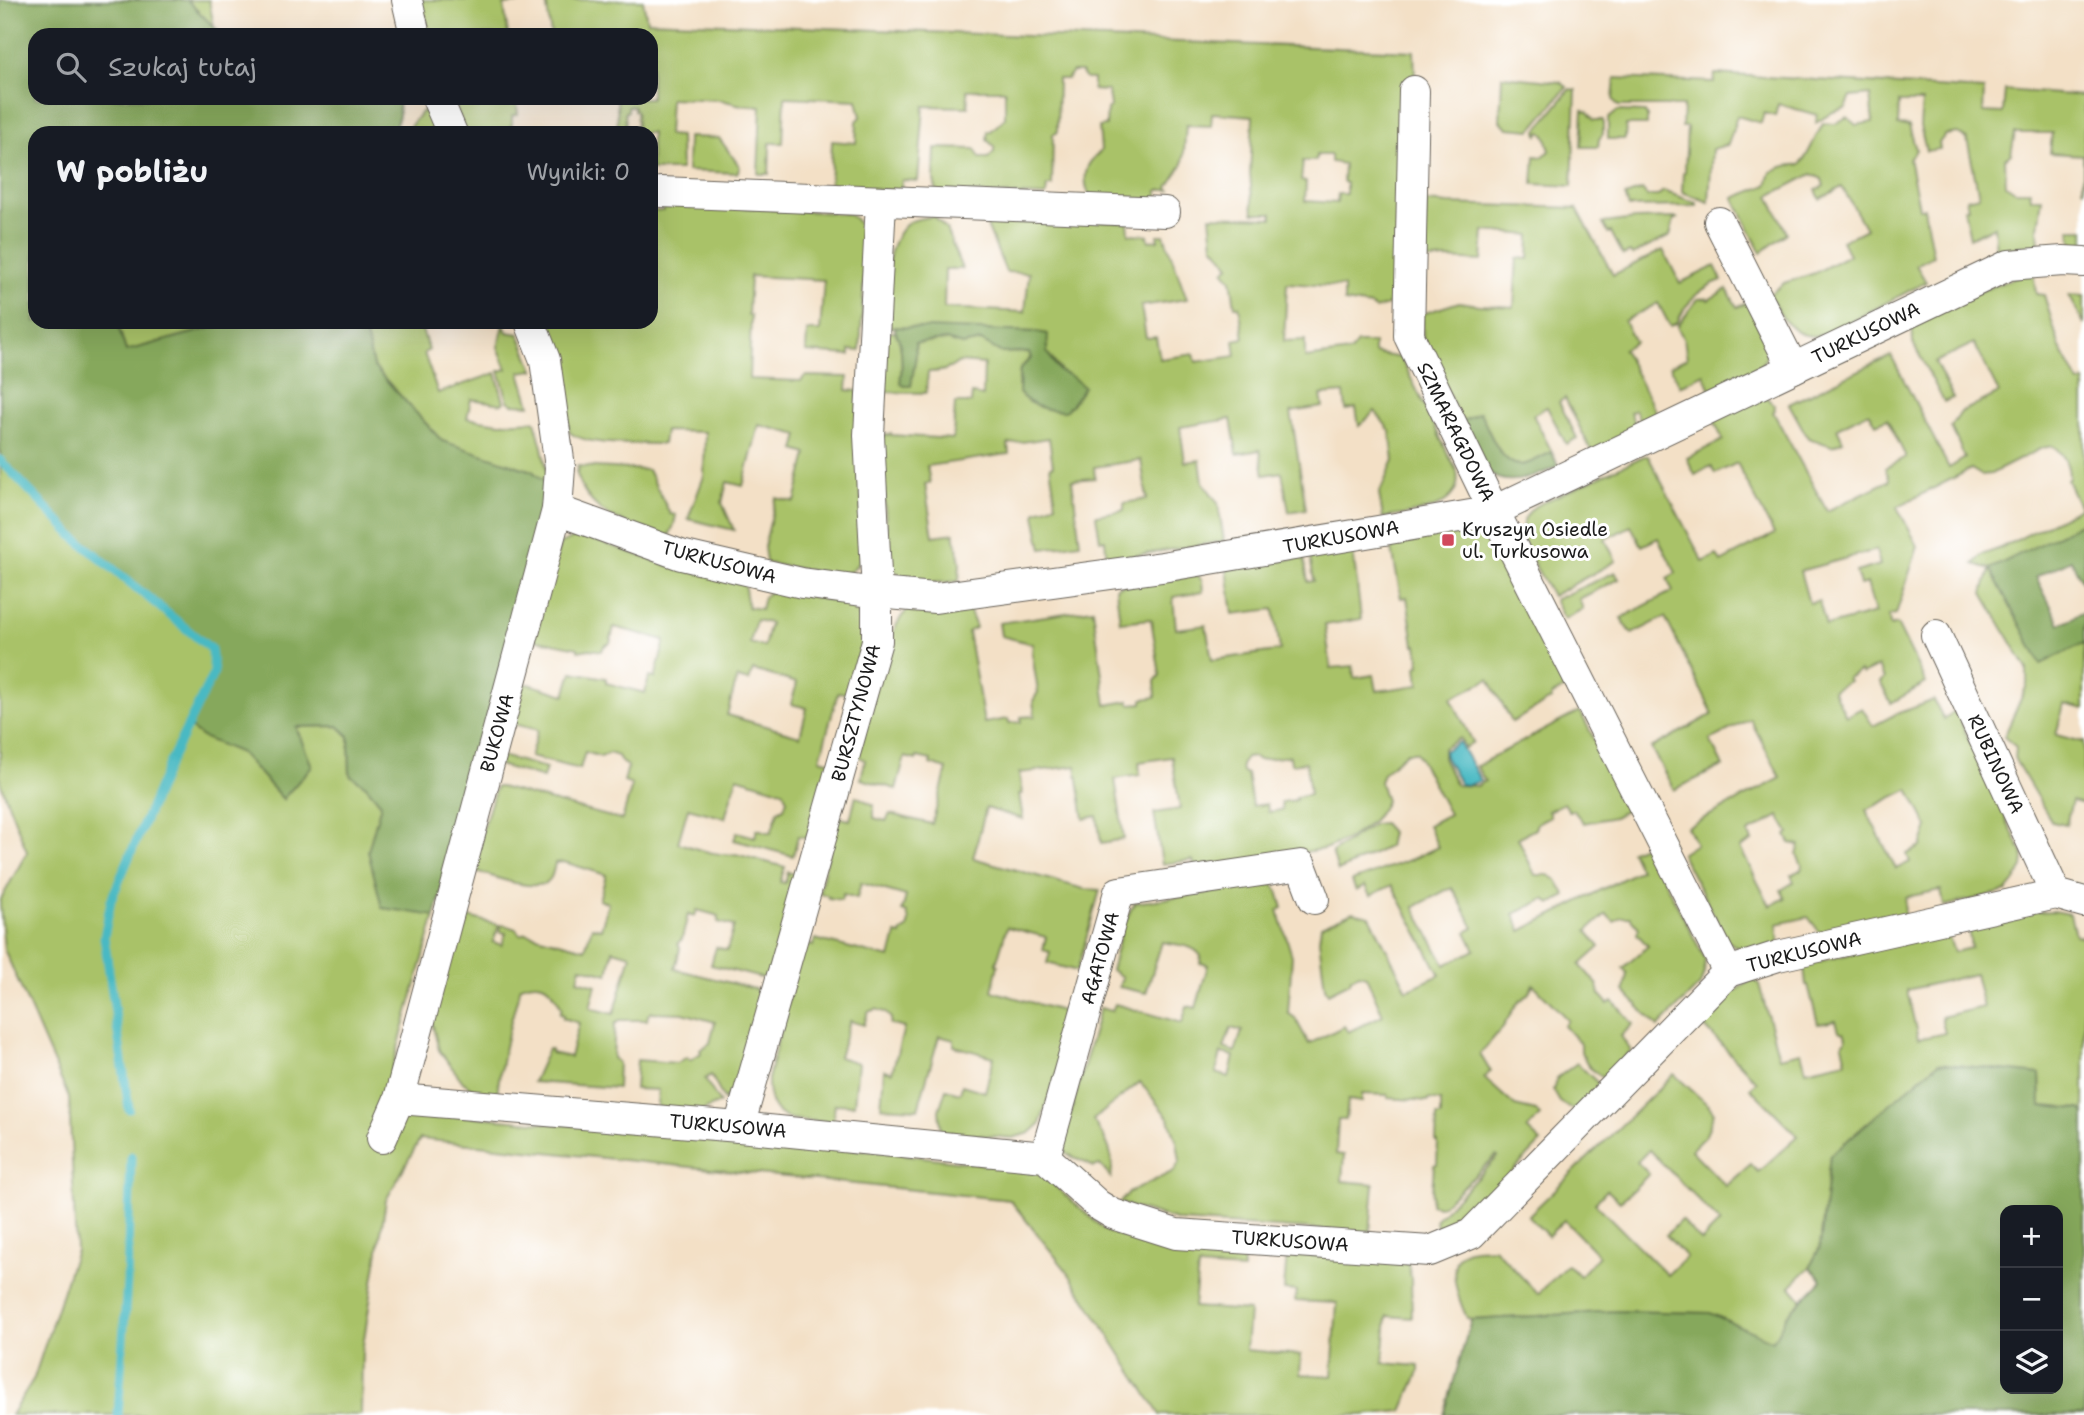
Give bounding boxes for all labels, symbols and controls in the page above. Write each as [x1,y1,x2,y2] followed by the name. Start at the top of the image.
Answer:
[28,28,658,105] search box
[52,48,90,86] icon: search
[108,49,257,84] text: Szukaj tutaj
[56,151,208,192] text: W pobliżu
[526,157,630,187] text: Wyniki: 0
[1808,296,1924,370] street label: TURKUSOWA
[1411,358,1501,506] street label: SZMARAGDOWA
[1281,514,1401,560] street label: TURKUSOWA
[1462,517,1608,564] place label: Kruszyn Osiedle ul. Turkusowa
[1440,532,1456,548] marker: Kruszyn Osiedle ul. Turkusowa
[659,535,779,589] street label: TURKUSOWA
[826,641,886,785] street label: BURSZTYNOWA
[475,691,520,775] street label: BUKOWA
[1962,710,2030,818] street label: RUBINOWA
[1075,908,1125,1007] street label: AGATOWA
[1744,926,1864,978] street label: TURKUSOWA
[668,1108,788,1144] street label: TURKUSOWA
[2000,1205,2063,1394] map controls
[2000,1205,2063,1268] button: +
[1231,1224,1350,1258] street label: TURKUSOWA
[2000,1268,2063,1331] button: −
[2000,1331,2063,1394] button: layers

